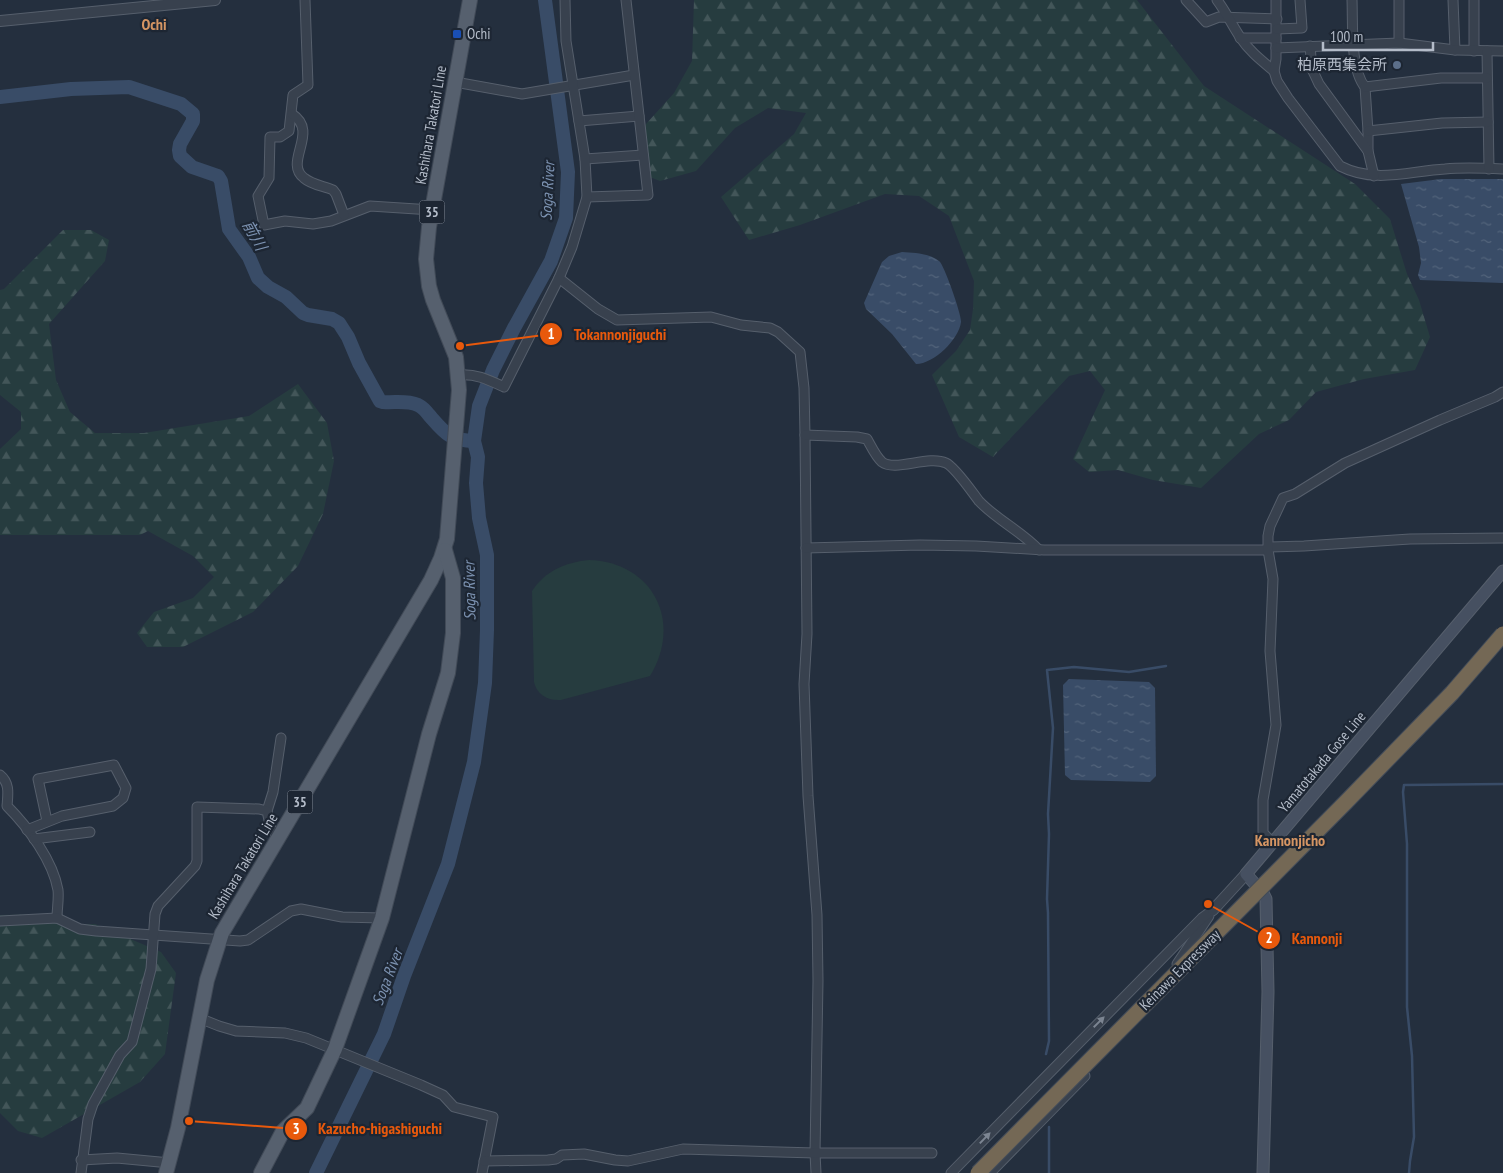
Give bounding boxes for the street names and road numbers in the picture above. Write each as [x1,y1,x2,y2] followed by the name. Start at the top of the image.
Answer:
[411,64,450,186] street label: Kashihara Takatori Line
[420,200,444,223] road number: 35
[1274,707,1370,816] street label: Yamatotakada Gose Line
[288,790,312,814] road number: 35
[204,809,282,922] street label: Kashihara Takatori Line
[1135,925,1224,1014] street label: Keinawa Expressway

